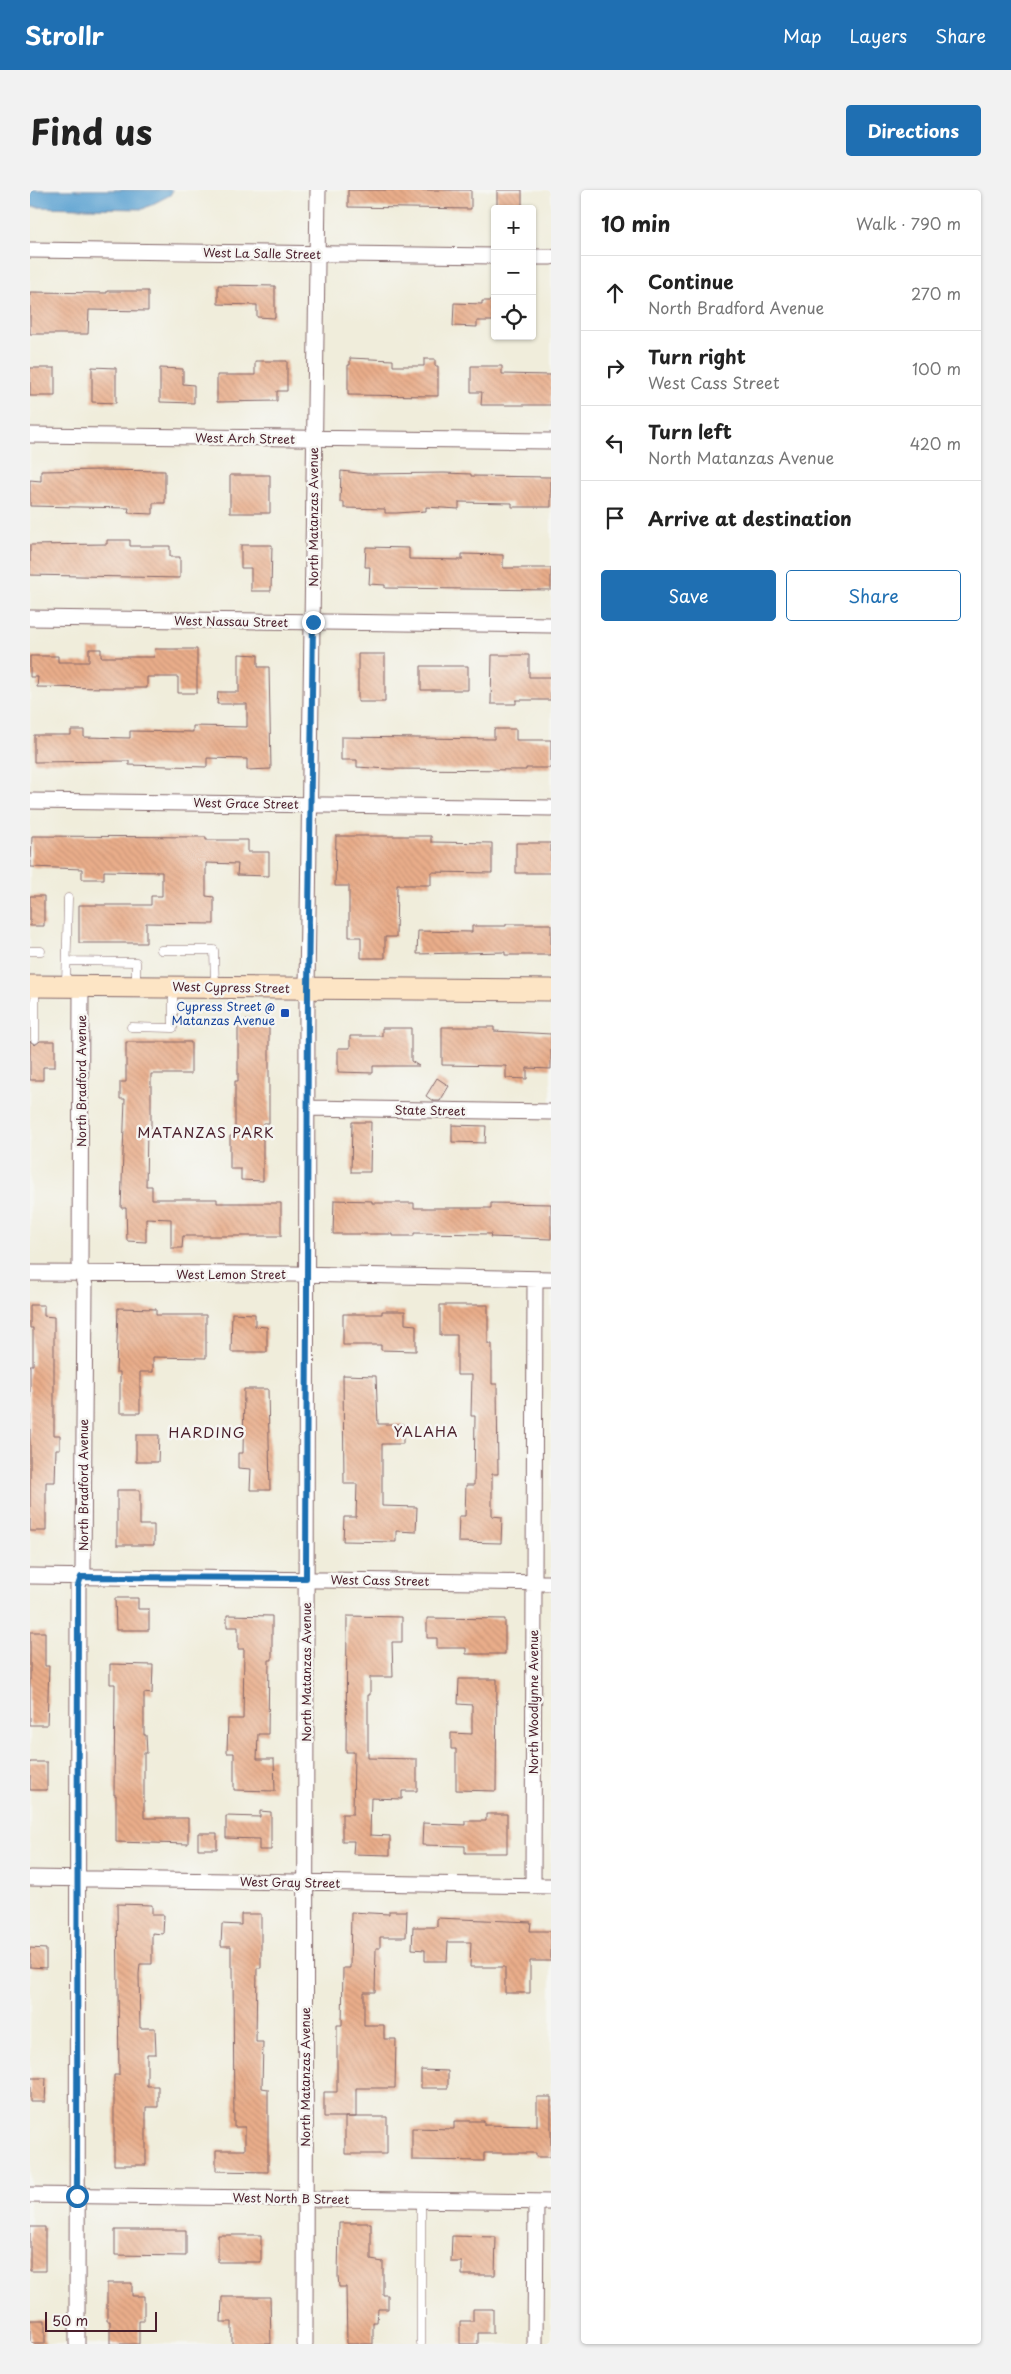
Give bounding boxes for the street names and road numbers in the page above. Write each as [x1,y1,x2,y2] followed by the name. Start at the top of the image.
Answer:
[203,243,321,263] street label: West La Salle Street
[195,428,295,448] street label: West Arch Street
[304,447,322,587] street label: North Matanzas Avenue
[174,611,288,631] street label: West Nassau Street
[193,793,299,813] street label: West Grace Street
[172,977,290,997] street label: West Cypress Street
[72,1014,90,1147] street label: North Bradford Avenue
[394,1100,466,1120] street label: State Street
[176,1265,286,1283] street label: West Lemon Street
[74,1418,92,1551] street label: North Bradford Avenue
[331,1570,430,1590] street label: West Cass Street
[297,1602,315,1742] street label: North Matanzas Avenue
[524,1629,542,1774] street label: North Woodlynne Avenue
[240,1872,341,1892] street label: West Gray Street
[296,2007,314,2147] street label: North Matanzas Avenue
[232,2188,350,2208] street label: West North B Street

